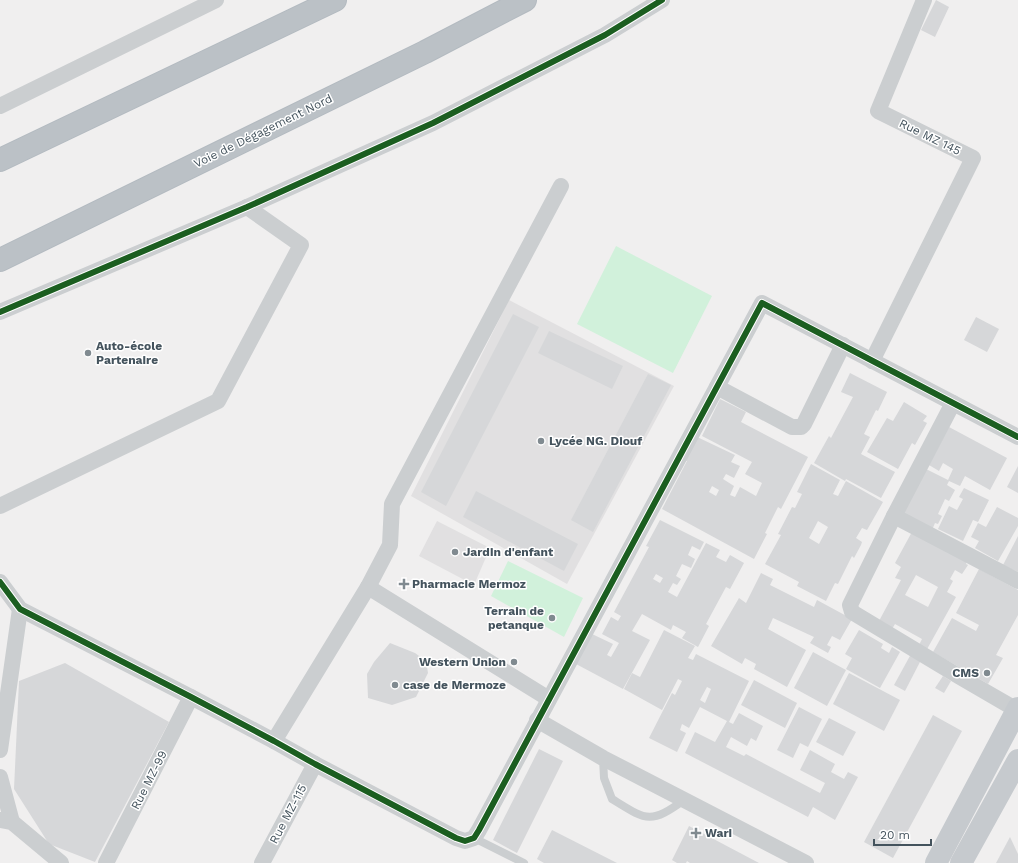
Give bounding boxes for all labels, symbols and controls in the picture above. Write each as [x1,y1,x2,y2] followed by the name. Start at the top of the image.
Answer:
[192,91,334,171] street label: Voie de Dégagement Nord
[897,116,963,158] street label: Rue MZ 145
[96,339,162,367] place label: Auto-école Partenaire
[83,348,93,358] marker: Auto-école Partenaire
[549,434,642,448] place label: Lycée NG. Diouf
[536,436,546,446] marker: Lycée NG. Diouf
[463,545,554,559] place label: Jardin d'enfant
[450,547,460,557] marker: Jardin d'enfant
[412,577,526,591] place label: Pharmacie Mermoz
[399,579,409,589] marker: Pharmacie Mermoz
[484,604,544,632] place label: Terrain de petanque
[547,613,557,623] marker: Terrain de petanque
[419,655,506,669] place label: Western Union
[509,657,519,667] marker: Western Union
[952,666,979,680] place label: CMS
[982,668,992,678] marker: CMS
[403,678,506,692] place label: case de Mermoze
[390,680,400,690] marker: case de Mermoze
[128,748,170,812] street label: Rue MZ-99
[266,782,310,846] street label: Rue MZ-115
[874,821,931,847] scale bar
[705,826,732,840] place label: Wari
[690,827,702,839] marker: Wari
[880,828,910,842] text: 20 m

